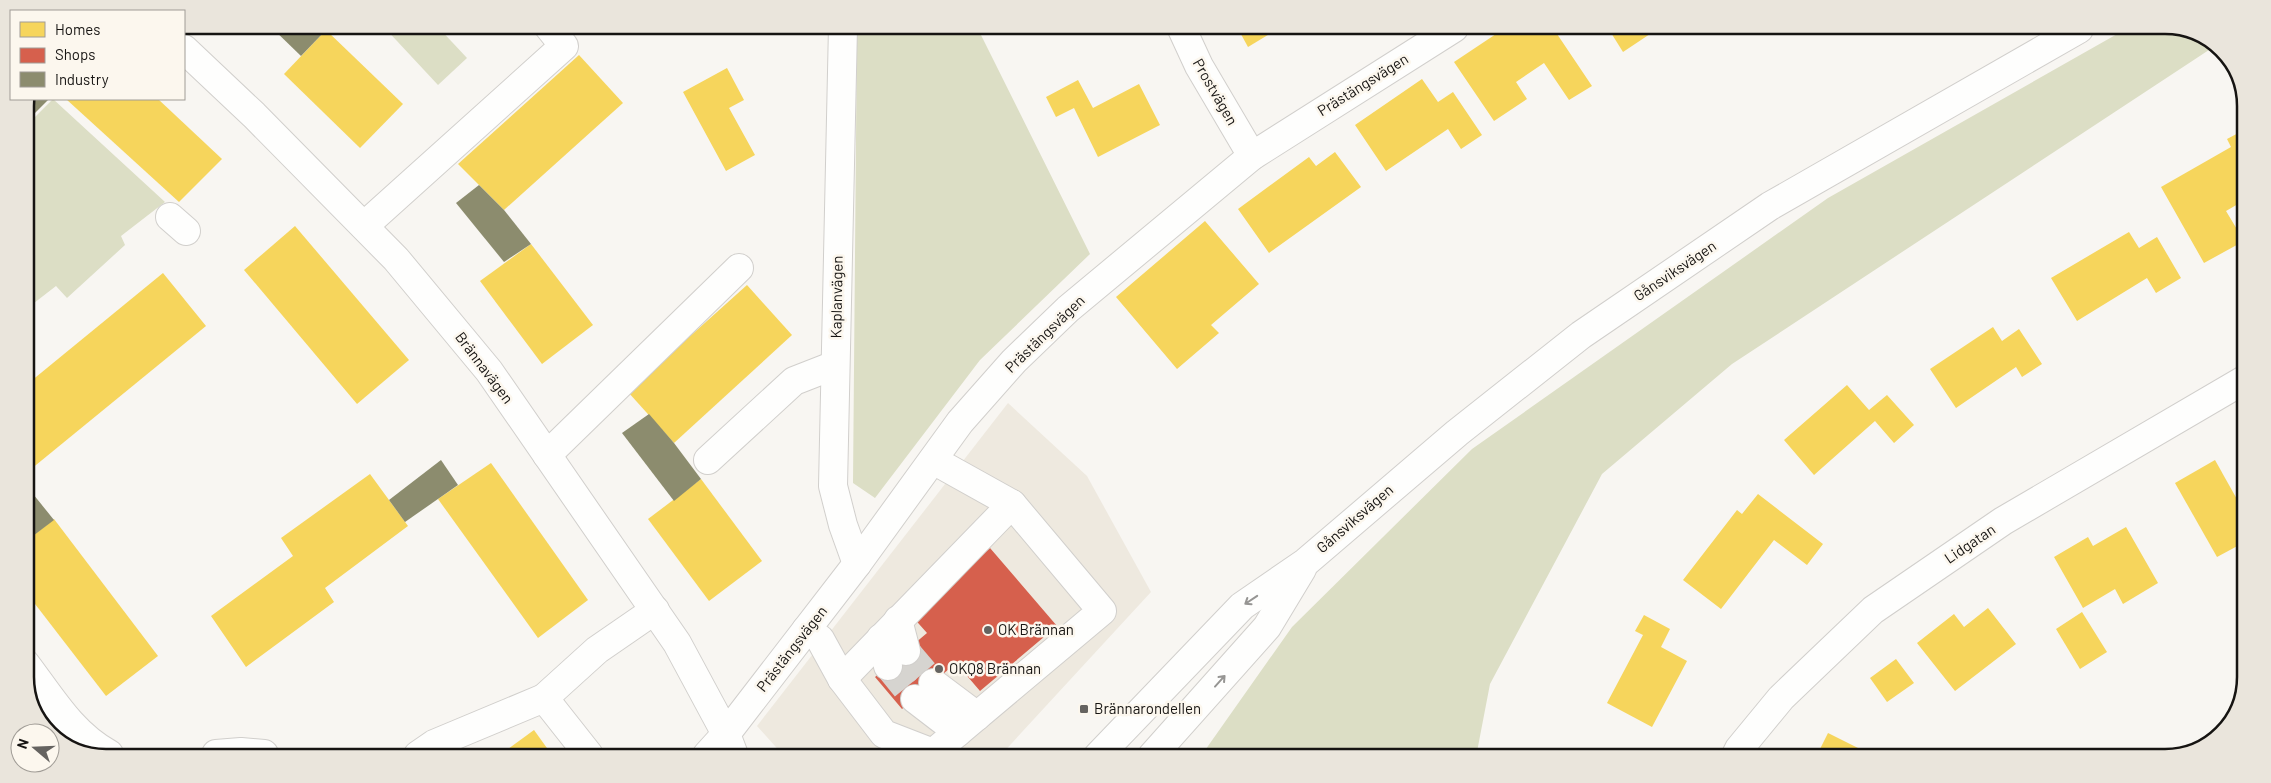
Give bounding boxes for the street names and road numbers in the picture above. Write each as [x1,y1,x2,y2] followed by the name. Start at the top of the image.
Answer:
[1314,49,1411,119] street label: Prästängsvägen
[1190,55,1242,128] street label: Prostvägen
[1630,236,1719,304] street label: Gånsviksvägen
[826,255,846,339] street label: Kaplanvägen
[1001,291,1088,376] street label: Prästängsvägen
[452,328,518,407] street label: Brännavägen
[1312,480,1396,556] street label: Gånsviksvägen
[1941,520,1998,567] street label: Lidgatan
[752,602,830,695] street label: Prästängsvägen

